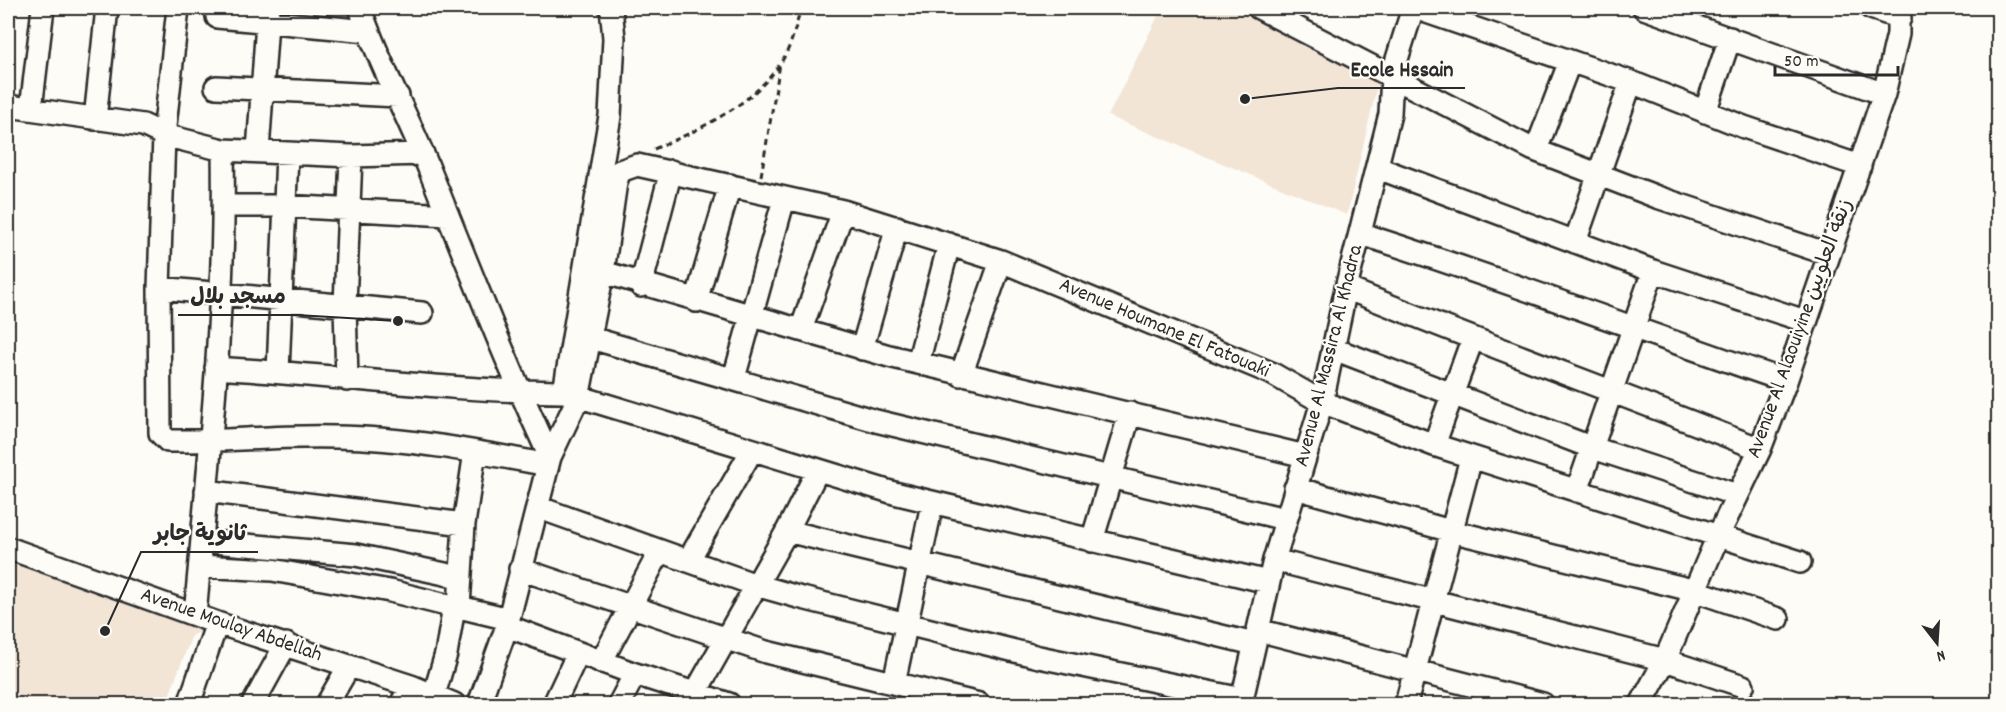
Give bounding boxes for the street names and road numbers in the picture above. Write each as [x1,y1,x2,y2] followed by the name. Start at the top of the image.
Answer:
[1740,195,1862,463] street label: Avenue Al Alaouiyine زنقة العلويين
[1288,241,1372,470] street label: Avenue Al Massira Al Khadra
[1054,271,1274,387] street label: Avenue Houmane El Fatouaki
[136,581,326,671] street label: Avenue Moulay Abdellah

